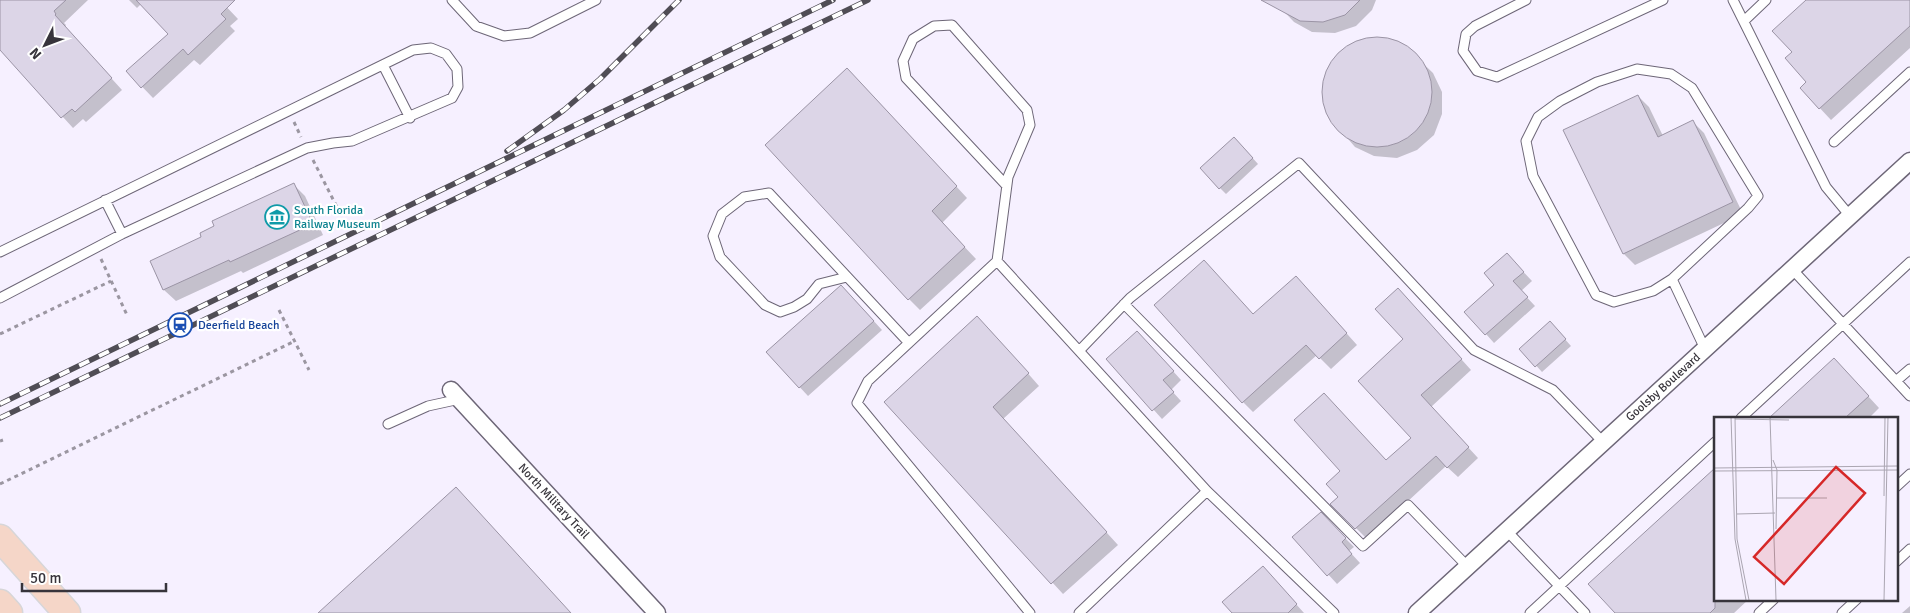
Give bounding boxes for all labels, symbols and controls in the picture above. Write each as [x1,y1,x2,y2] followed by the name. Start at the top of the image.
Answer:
[20,20,70,70] north arrow
[26,44,45,63] text: N
[294,203,380,232] place label: South Florida Railway Museum
[264,204,290,230] museum icon: South Florida Railway Museum
[167,312,193,338] station icon: Deerfield Beach
[198,318,279,333] place label: Deerfield Beach
[1623,350,1704,425] street label: Goolsby Boulevard
[1714,417,1898,600] inset map
[515,460,593,543] street label: North Military Trail
[22,560,166,592] scale bar
[30,569,61,587] text: 50 m

